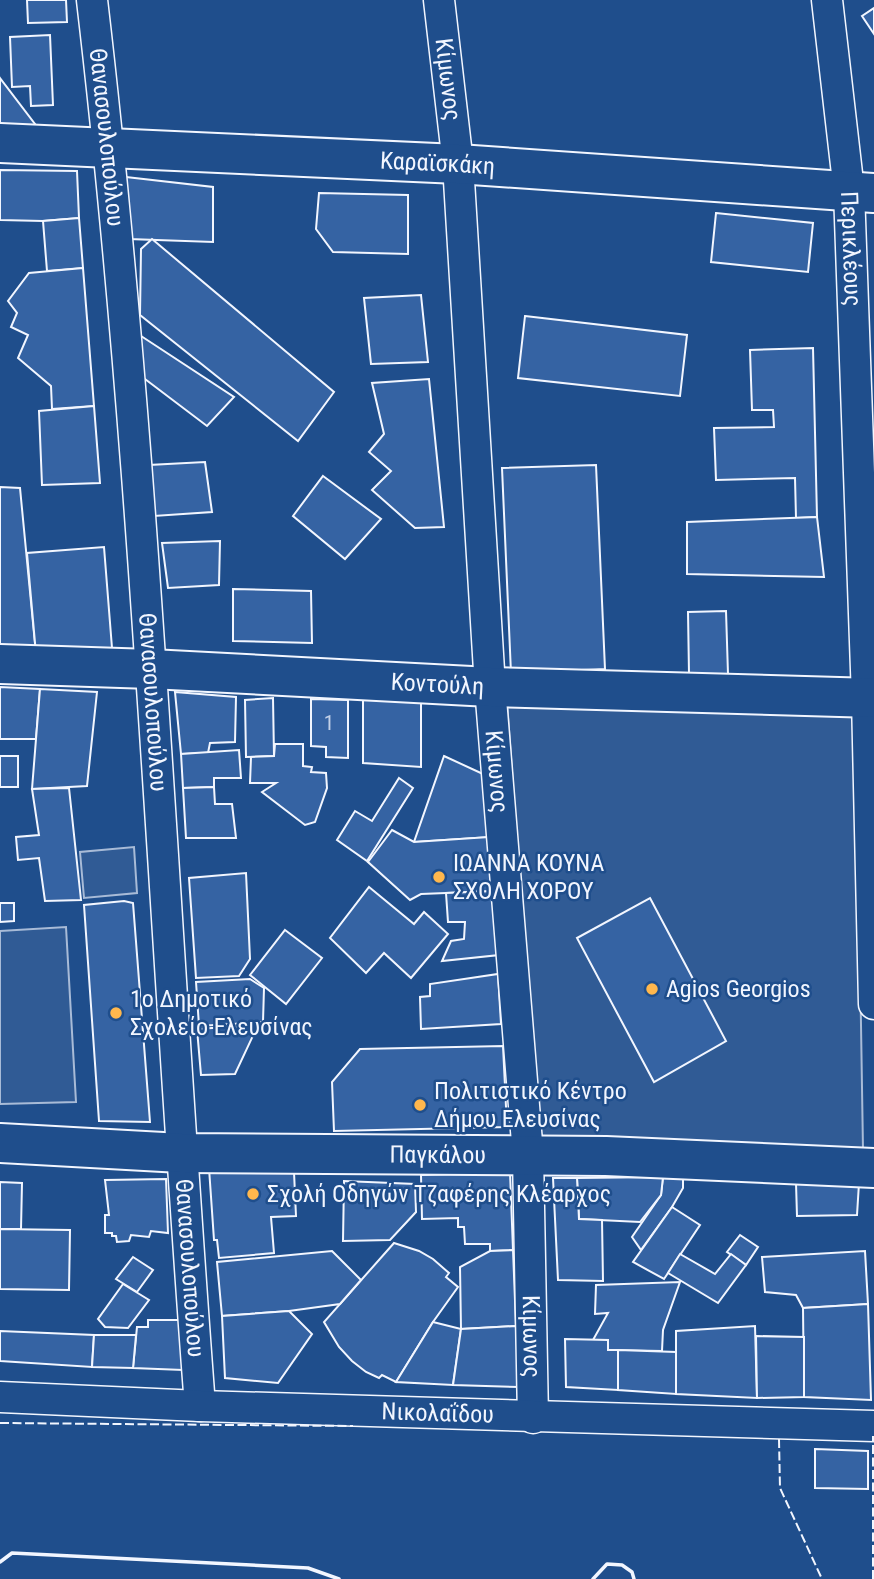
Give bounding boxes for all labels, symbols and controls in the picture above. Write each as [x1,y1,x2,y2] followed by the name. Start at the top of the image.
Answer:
[430,37,467,122] street label: Κίμωνος
[84,47,130,227] street label: Θανασουλοπούλου
[379,146,496,181] street label: Καραϊσκάκη
[835,191,867,307] street label: Περικλέους
[133,612,173,792] street label: Θανασουλοπούλου
[390,668,485,701] street label: Κοντούλη
[324,711,334,735] house number: 1
[480,729,514,814] street label: Κίμωνος
[453,849,604,905] place label: ΙΩΑΝΝΑ ΚΟΥΝΑ ΣΧΟΛΗ ΧΟΡΟΥ
[431,869,447,885] marker: ΙΩΑΝΝΑ ΚΟΥΝΑ ΣΧΟΛΗ ΧΟΡΟΥ
[666,975,811,1003] place label: Agios Georgios
[644,981,660,997] marker: Agios Georgios
[130,985,313,1041] place label: 1ο Δημοτικό Σχολείο Ελευσίνας
[108,1005,124,1021] marker: 1ο Δημοτικό Σχολείο Ελευσίνας
[434,1077,627,1133] place label: Πολιτιστικό Κέντρο Δήμου Ελευσίνας
[412,1097,428,1113] marker: Πολιτιστικό Κέντρο Δήμου Ελευσίνας
[389,1140,486,1169] street label: Παγκάλου
[170,1178,210,1358] street label: Θανασουλοπούλου
[267,1180,611,1208] place label: Σχολή Οδηγών Τζαφέρης Κλέαρχος
[245,1186,261,1202] marker: Σχολή Οδηγών Τζαφέρης Κλέαρχος
[517,1295,546,1378] street label: Κίμωνος
[381,1397,494,1429] street label: Νικολαΐδου

